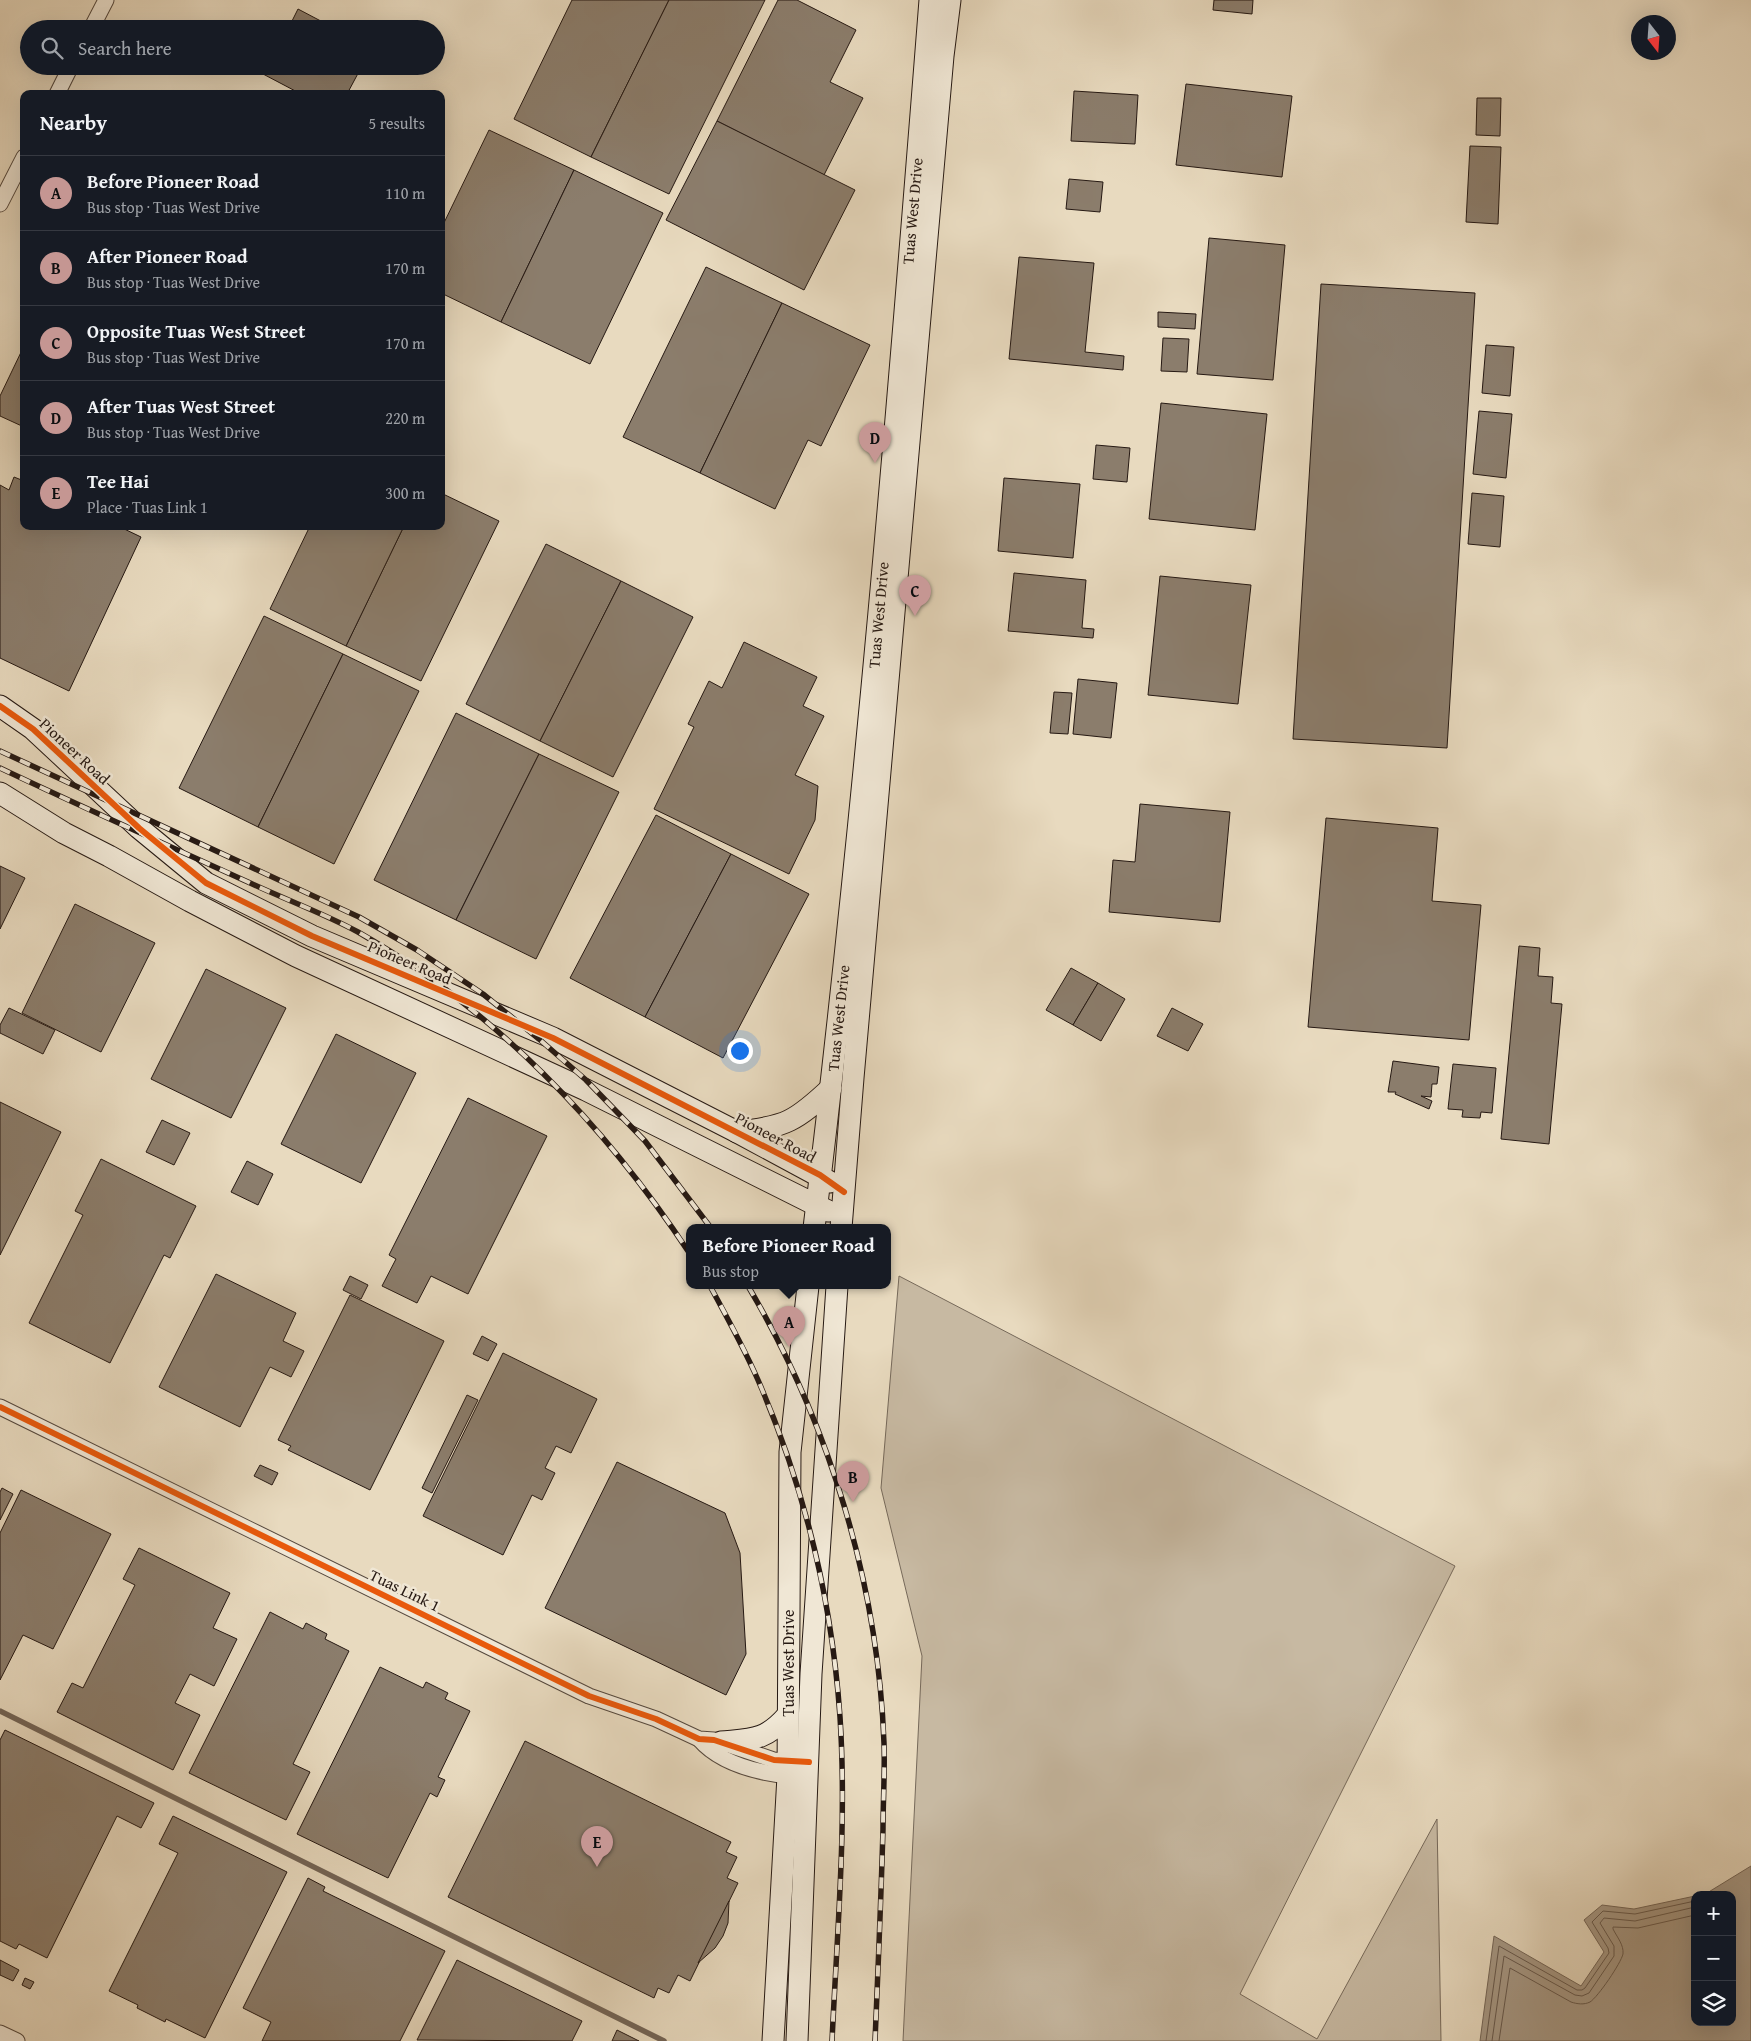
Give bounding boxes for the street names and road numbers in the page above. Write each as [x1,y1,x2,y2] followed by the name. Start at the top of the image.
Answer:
[895,157,929,265] street label: Tuas West Drive
[861,561,895,669] street label: Tuas West Drive
[34,712,116,790] street label: Pioneer Road
[364,934,456,991] street label: Pioneer Road
[820,964,856,1072] street label: Tuas West Drive
[731,1106,821,1169] street label: Pioneer Road
[366,1563,444,1617] street label: Tuas Link 1
[776,1610,800,1716] street label: Tuas West Drive

